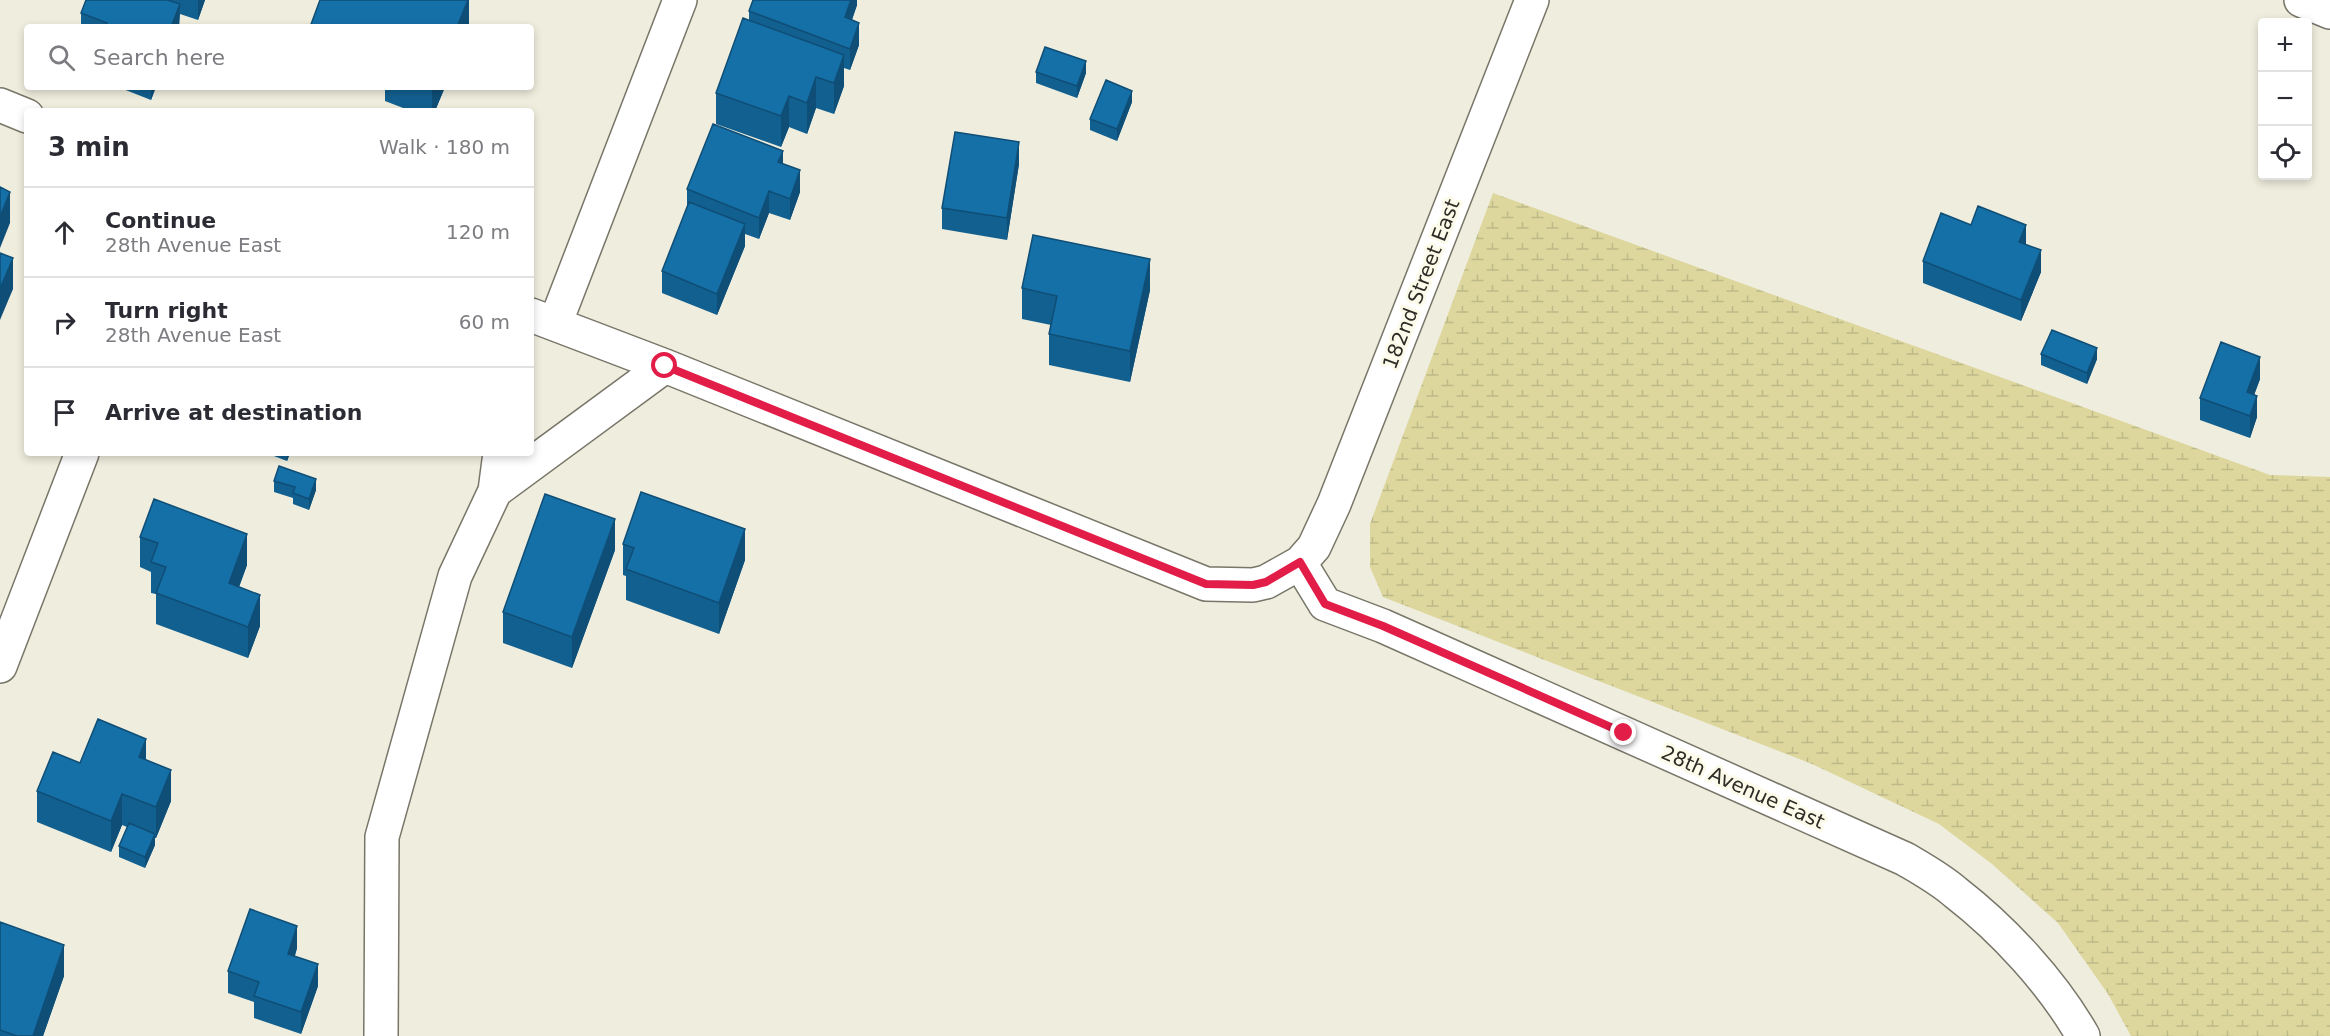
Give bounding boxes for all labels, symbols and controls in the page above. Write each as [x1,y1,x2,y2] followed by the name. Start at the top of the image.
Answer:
[2258,18,2312,180] map controls
[2258,18,2312,72] button: +
[24,24,534,90] search box
[45,41,78,74] icon: search
[93,45,225,70] text: Search here
[2258,72,2312,126] button: −
[2258,126,2312,180] button: locate
[48,132,130,162] text: 3 min
[379,135,510,159] text: Walk · 180 m
[1378,195,1465,372] street label: 182nd Street East
[105,208,216,233] text: Continue
[48,216,81,249] icon: ahead
[446,220,510,244] text: 120 m
[105,233,281,257] text: 28th Avenue East
[105,298,228,323] text: Turn right
[48,306,81,339] icon: right
[459,310,510,334] text: 60 m
[105,323,281,347] text: 28th Avenue East
[651,352,677,378] route start
[48,396,81,429] icon: arrive
[105,400,362,425] text: Arrive at destination
[1610,719,1636,745] route end
[1658,740,1828,834] street label: 28th Avenue East

